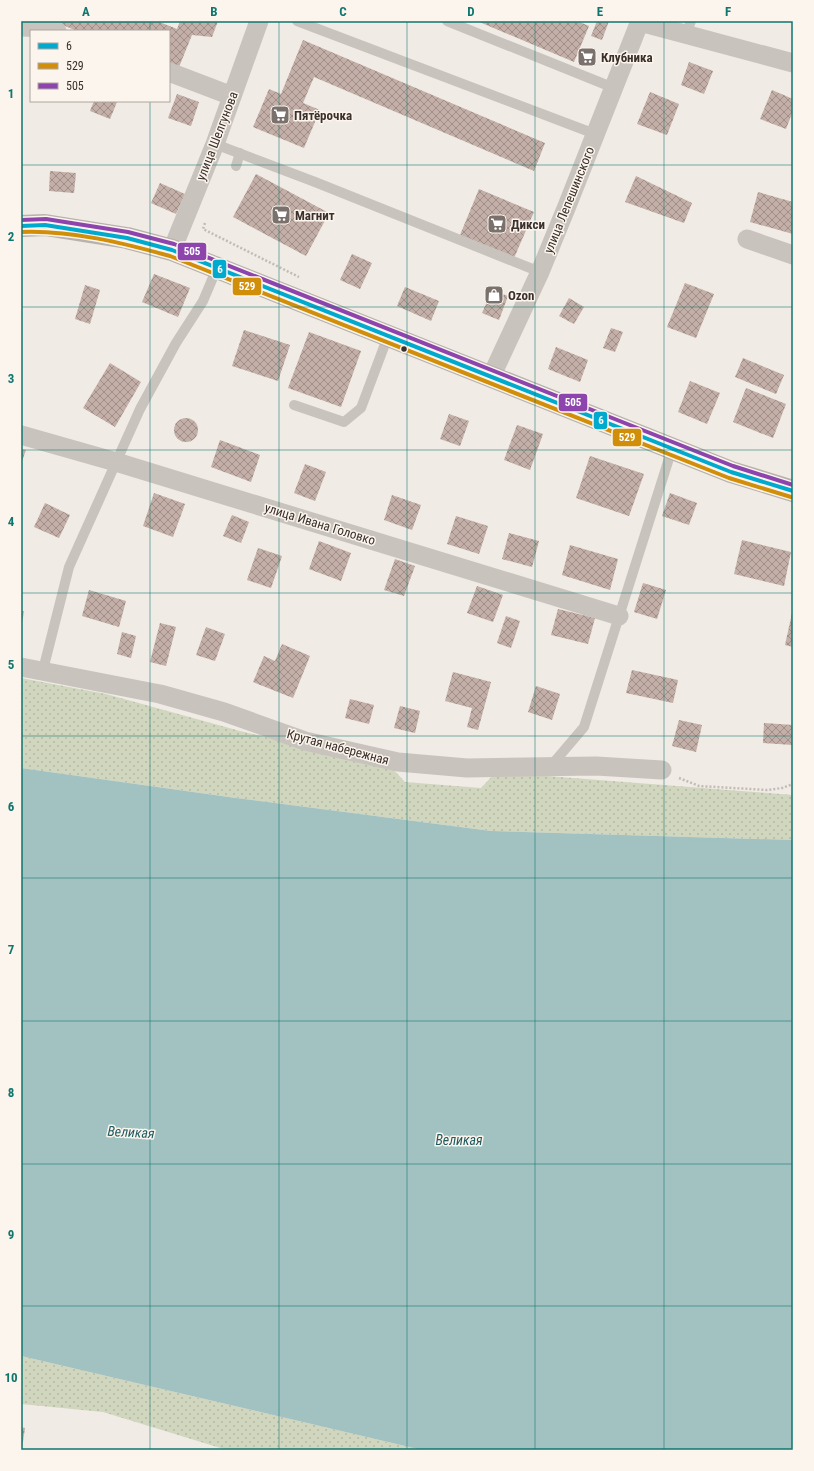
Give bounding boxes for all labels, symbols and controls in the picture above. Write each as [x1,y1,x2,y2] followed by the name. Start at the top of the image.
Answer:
[82,4,90,19] text: A
[210,4,218,19] text: B
[339,4,347,19] text: C
[467,4,475,19] text: D
[597,4,604,19] text: E
[725,4,731,19] text: F
[30,30,170,102] legend
[66,39,72,53] text: 6
[576,46,598,68] supermarket icon: Клубника
[601,50,653,65] place label: Клубника
[66,59,84,73] text: 529
[66,79,84,93] text: 505
[8,86,14,101] text: 1
[193,89,241,183] street label: улица Шелгунова
[269,104,291,126] supermarket icon: Пятёрочка
[294,108,352,123] place label: Пятёрочка
[541,145,597,255] street label: улица Лепешинского
[270,204,292,226] supermarket icon: Магнит
[295,208,335,223] place label: Магнит
[486,213,508,235] supermarket icon: Дикси
[511,217,545,232] place label: Дикси
[8,229,15,244] text: 2
[177,242,207,261] line badge: 505
[184,245,201,258] text: 505
[212,259,227,279] line badge: 6
[217,263,223,276] text: 6
[232,277,262,296] line badge: 529
[239,280,255,293] text: 529
[483,284,505,306] shop icon: Ozon
[508,288,535,303] place label: Ozon
[399,344,409,354] unlabelled marker
[8,371,14,386] text: 3
[558,393,588,412] line badge: 505
[565,396,582,409] text: 505
[593,411,608,430] line badge: 6
[598,414,604,427] text: 6
[612,428,642,447] line badge: 529
[619,431,635,444] text: 529
[263,500,377,548] street label: улица Ивана Головко
[8,514,15,529] text: 4
[8,657,15,672] text: 5
[285,726,391,768] street label: Крутая набережная
[8,799,15,814] text: 6
[8,942,15,957] text: 7
[8,1085,14,1100] text: 8
[107,1123,155,1141] water label: Великая
[435,1132,483,1148] water label: Великая
[8,1227,14,1242] text: 9
[4,1370,18,1385] text: 10

